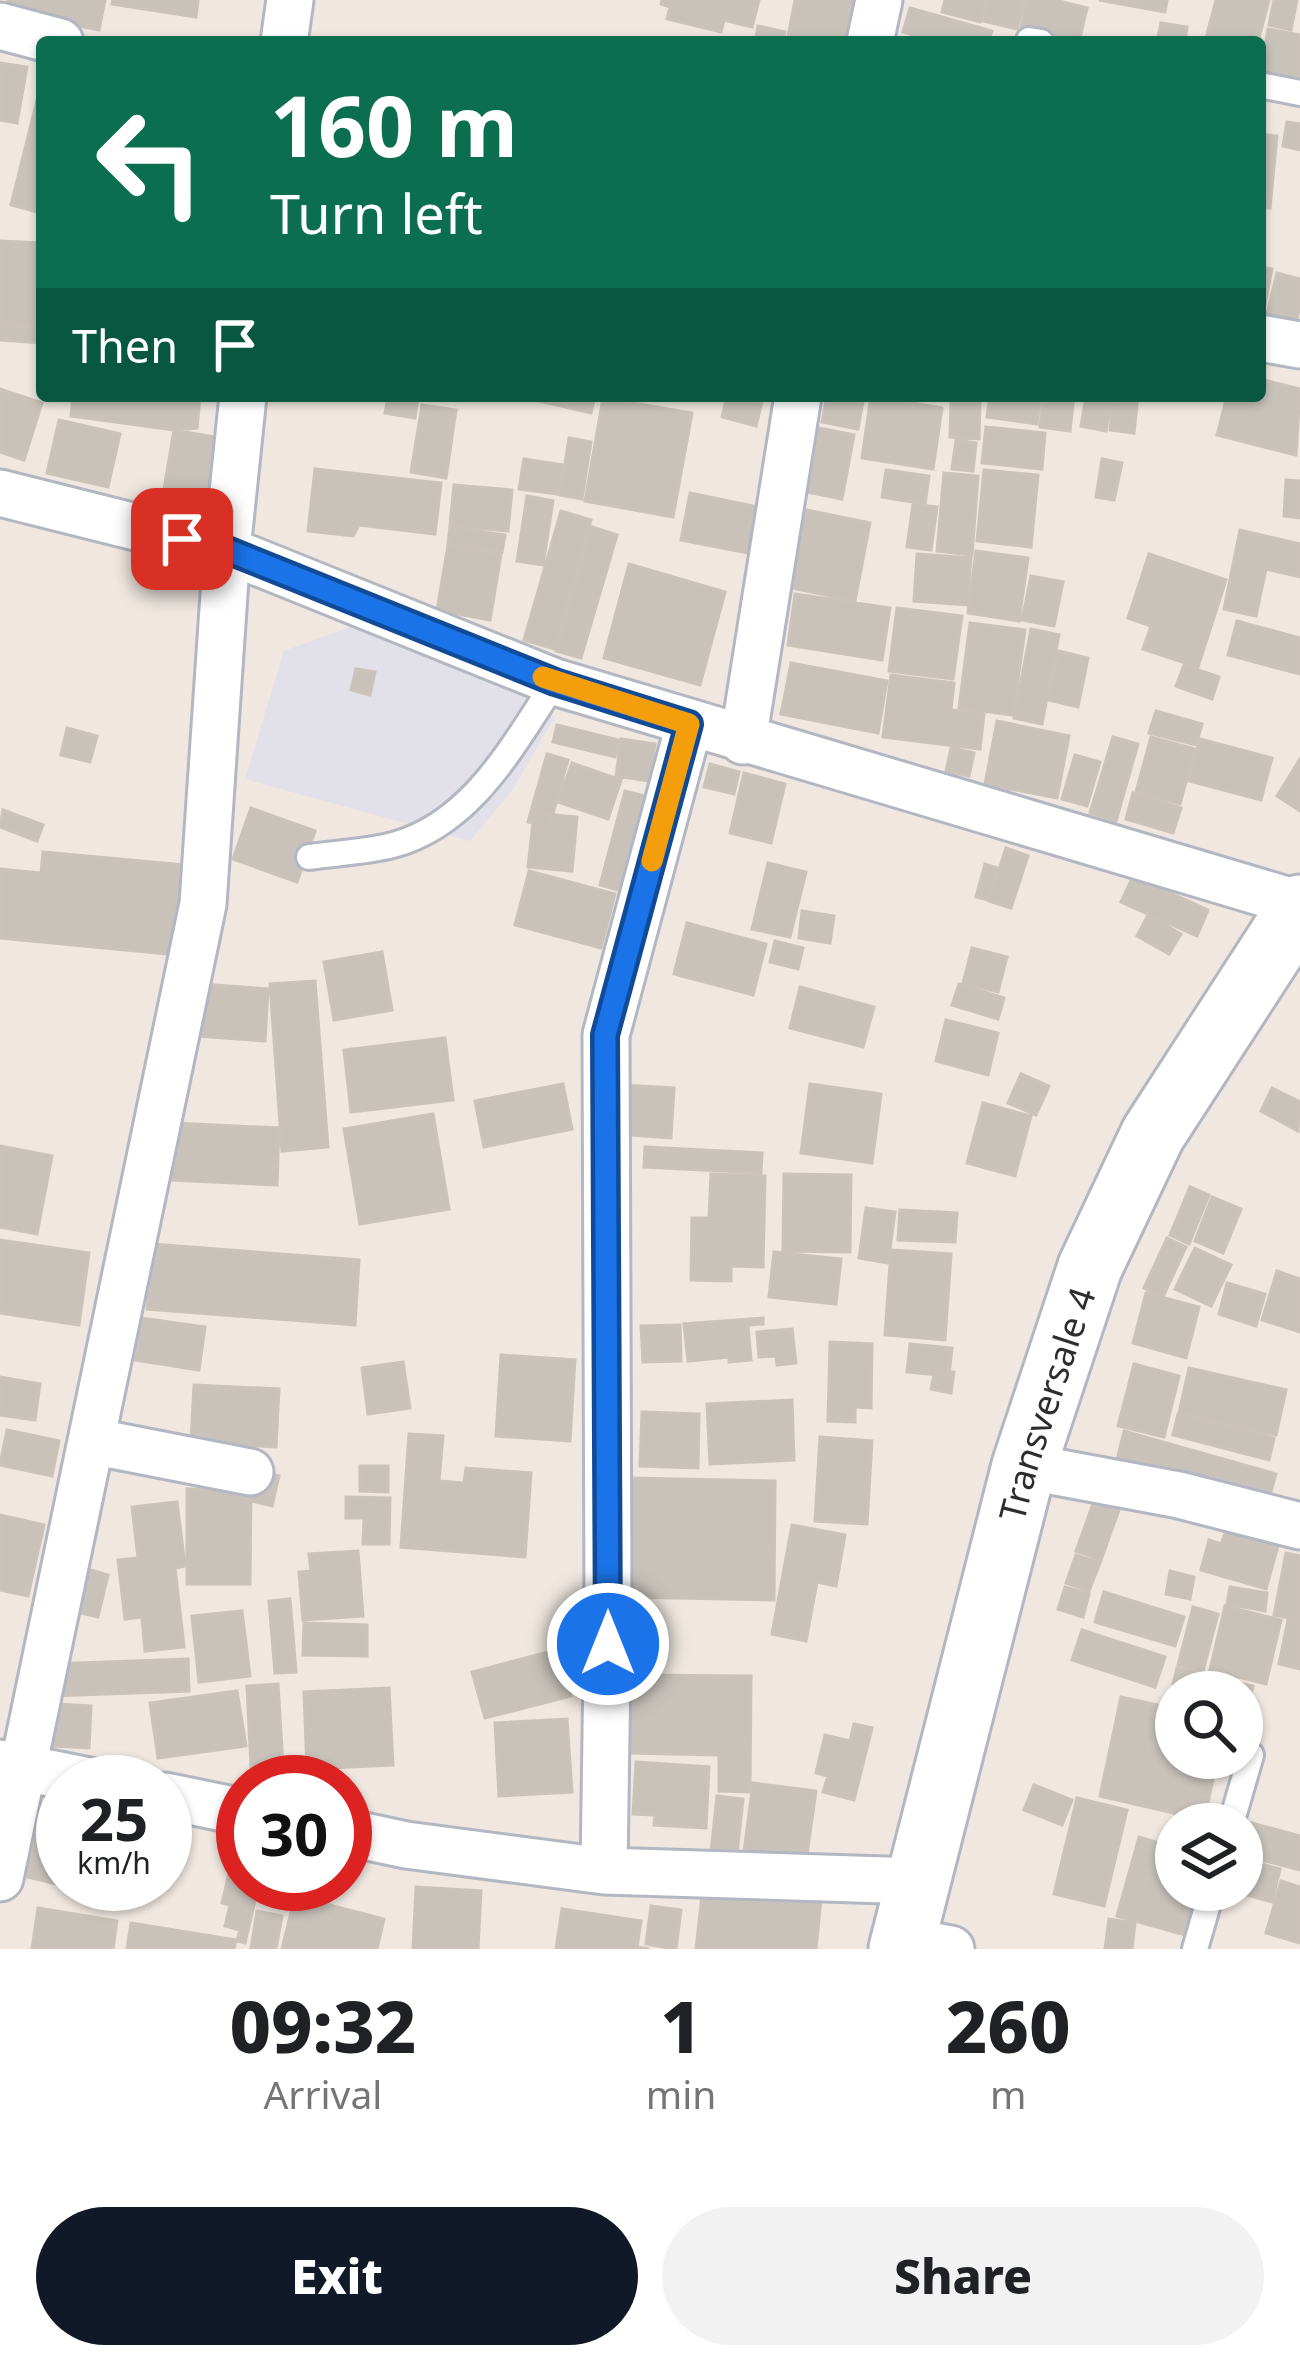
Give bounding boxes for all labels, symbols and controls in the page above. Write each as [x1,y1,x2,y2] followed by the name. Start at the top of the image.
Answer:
[270,67,518,182] text: 160 m
[72,84,228,240] icon: left
[270,176,483,250] text: Turn left
[202,312,268,378] icon: arrive
[72,315,178,376] text: Then
[131,488,233,590] pin
[149,506,215,572] icon: arrive
[987,1281,1106,1526] street label: Transversale 4
[545,1581,671,1707] position arrow
[1155,1671,1263,1911] map controls
[1155,1671,1263,1779] button: search
[216,1755,372,1911] speed limit sign: 30
[80,1777,148,1859] text: 25
[1155,1803,1263,1911] button: layers
[77,1842,151,1883] text: km/h
[229,1976,416,2074] text: 09:32
[660,1976,702,2074] text: 1
[946,1976,1071,2074] text: 260
[263,2067,382,2120] text: Arrival
[646,2067,716,2120] text: min
[990,2067,1026,2120] text: m
[36,2207,638,2345] button: Exit
[662,2207,1264,2345] button: Share

